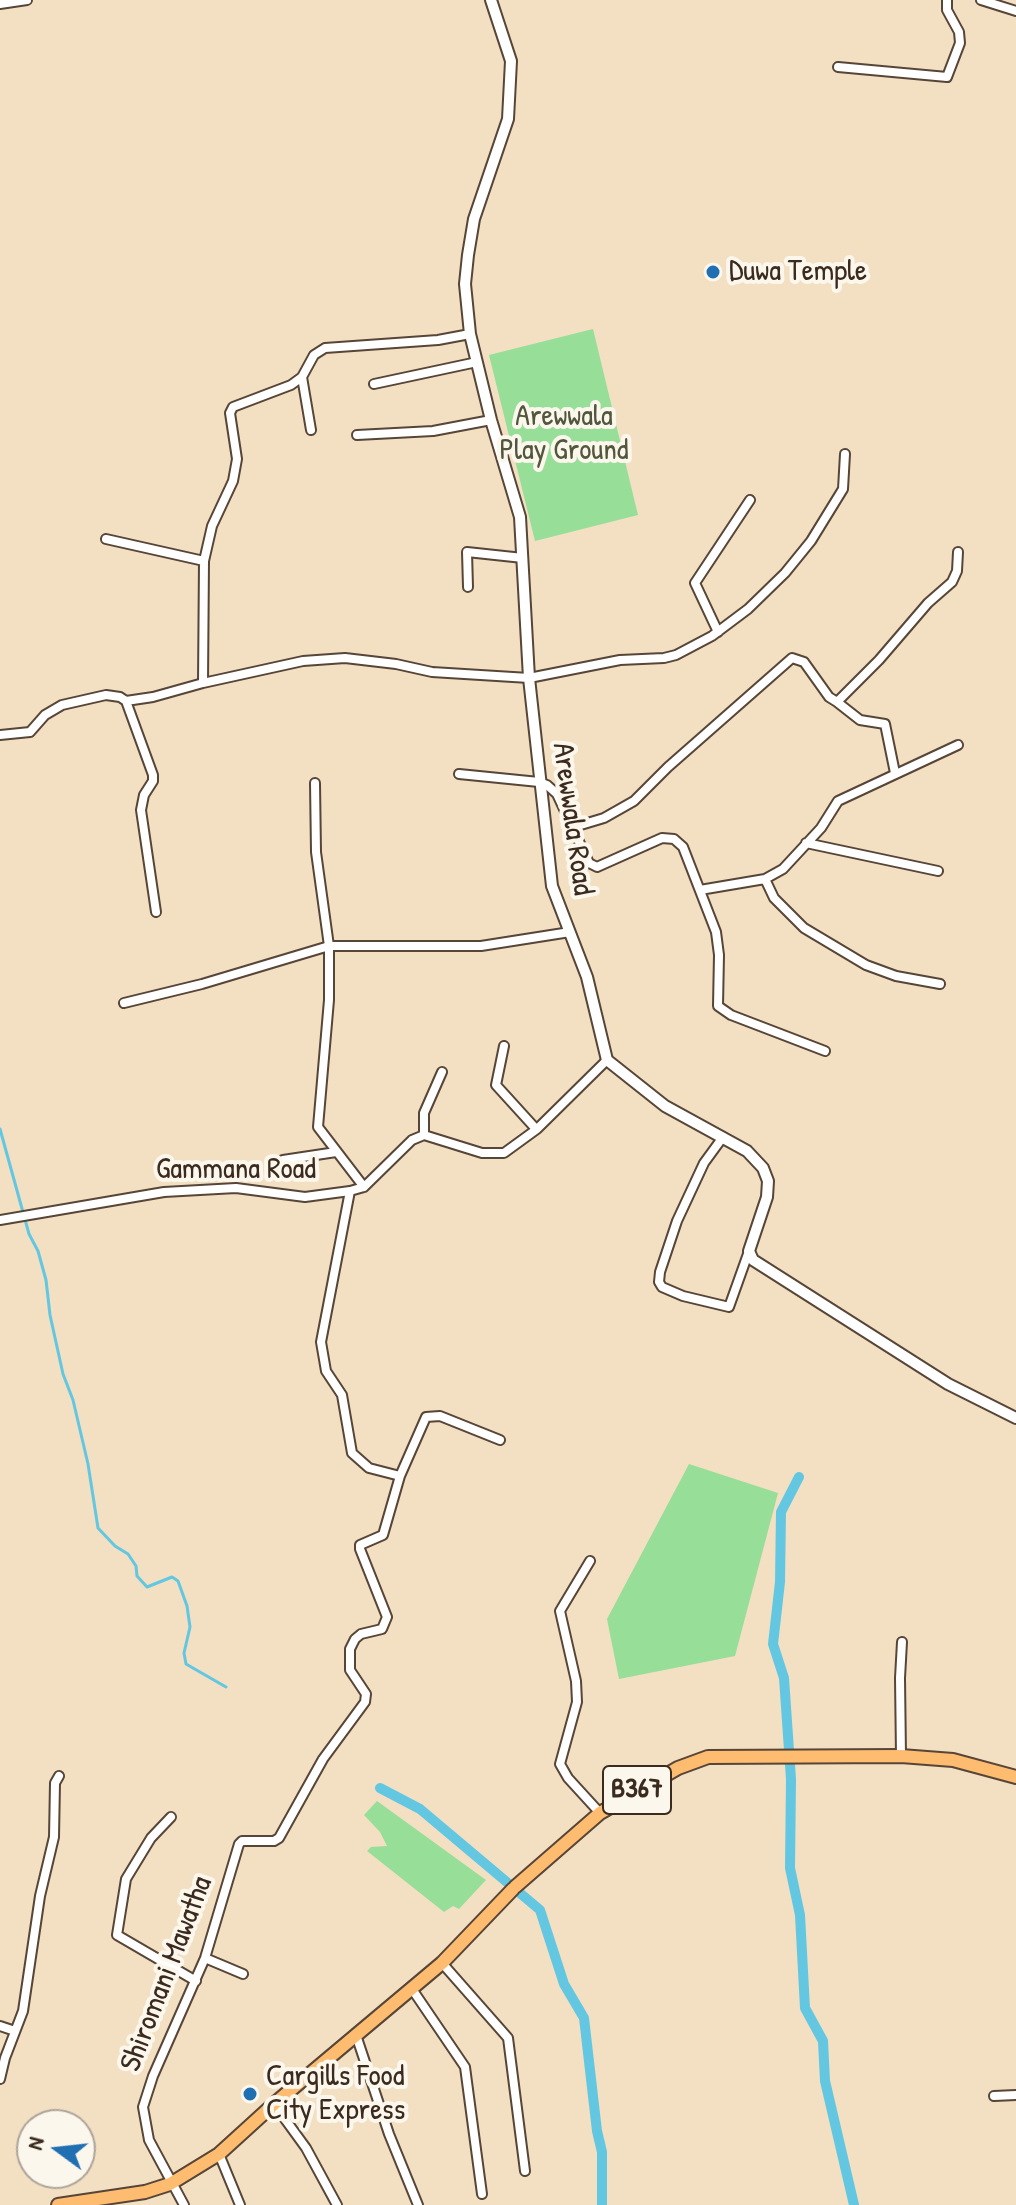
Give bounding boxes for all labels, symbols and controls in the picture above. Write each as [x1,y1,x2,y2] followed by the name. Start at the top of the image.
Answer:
[729,254,867,290] place label: Duwa Temple
[704,263,722,281] marker: Duwa Temple
[499,399,629,470] park label: Arewwala Play Ground
[543,741,601,897] street label: Arewwala Road
[156,1152,316,1188] street label: Gammana Road
[603,1766,671,1814] road number: B367
[113,1871,221,2077] street label: Shiromani Mawatha
[266,2059,405,2130] place label: Cargills Food City Express
[241,2085,259,2103] marker: Cargills Food City Express
[16,2109,96,2189] north arrow
[19,2134,51,2153] text: N

